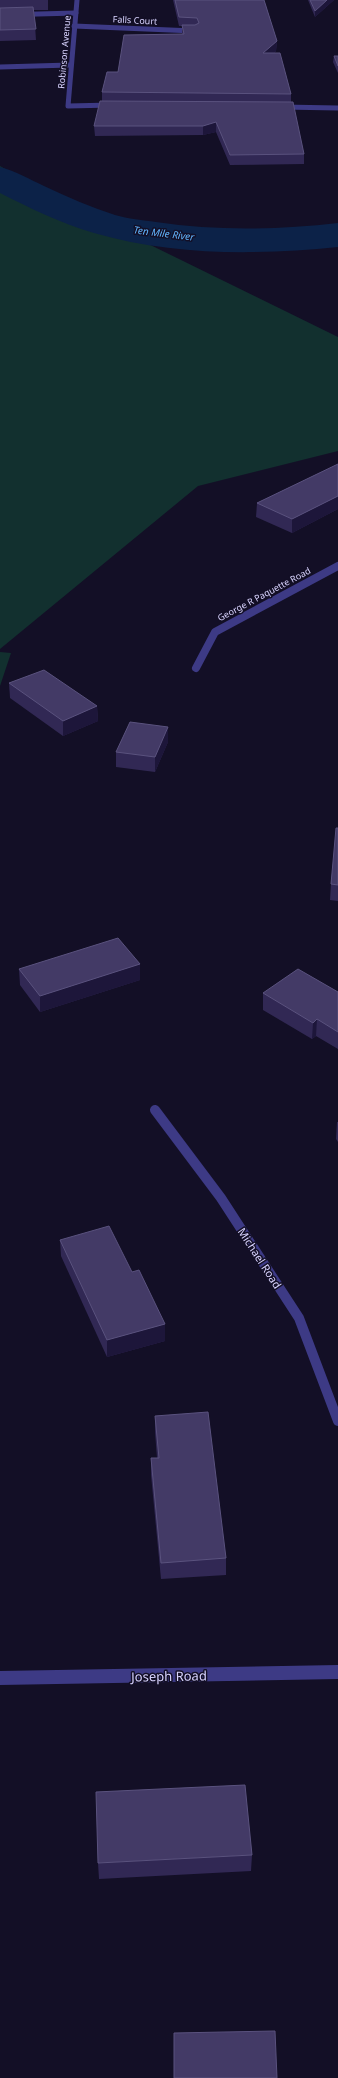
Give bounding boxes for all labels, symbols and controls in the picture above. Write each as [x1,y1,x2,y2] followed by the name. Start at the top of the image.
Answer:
[112,12,158,28] street label: Falls Court
[54,15,74,89] street label: Robinson Avenue
[133,222,196,244] water label: Ten Mile River
[215,564,313,624] street label: George R Paquette Road
[235,1225,285,1291] street label: Michael Road
[129,1666,207,1686] street label: Joseph Road

